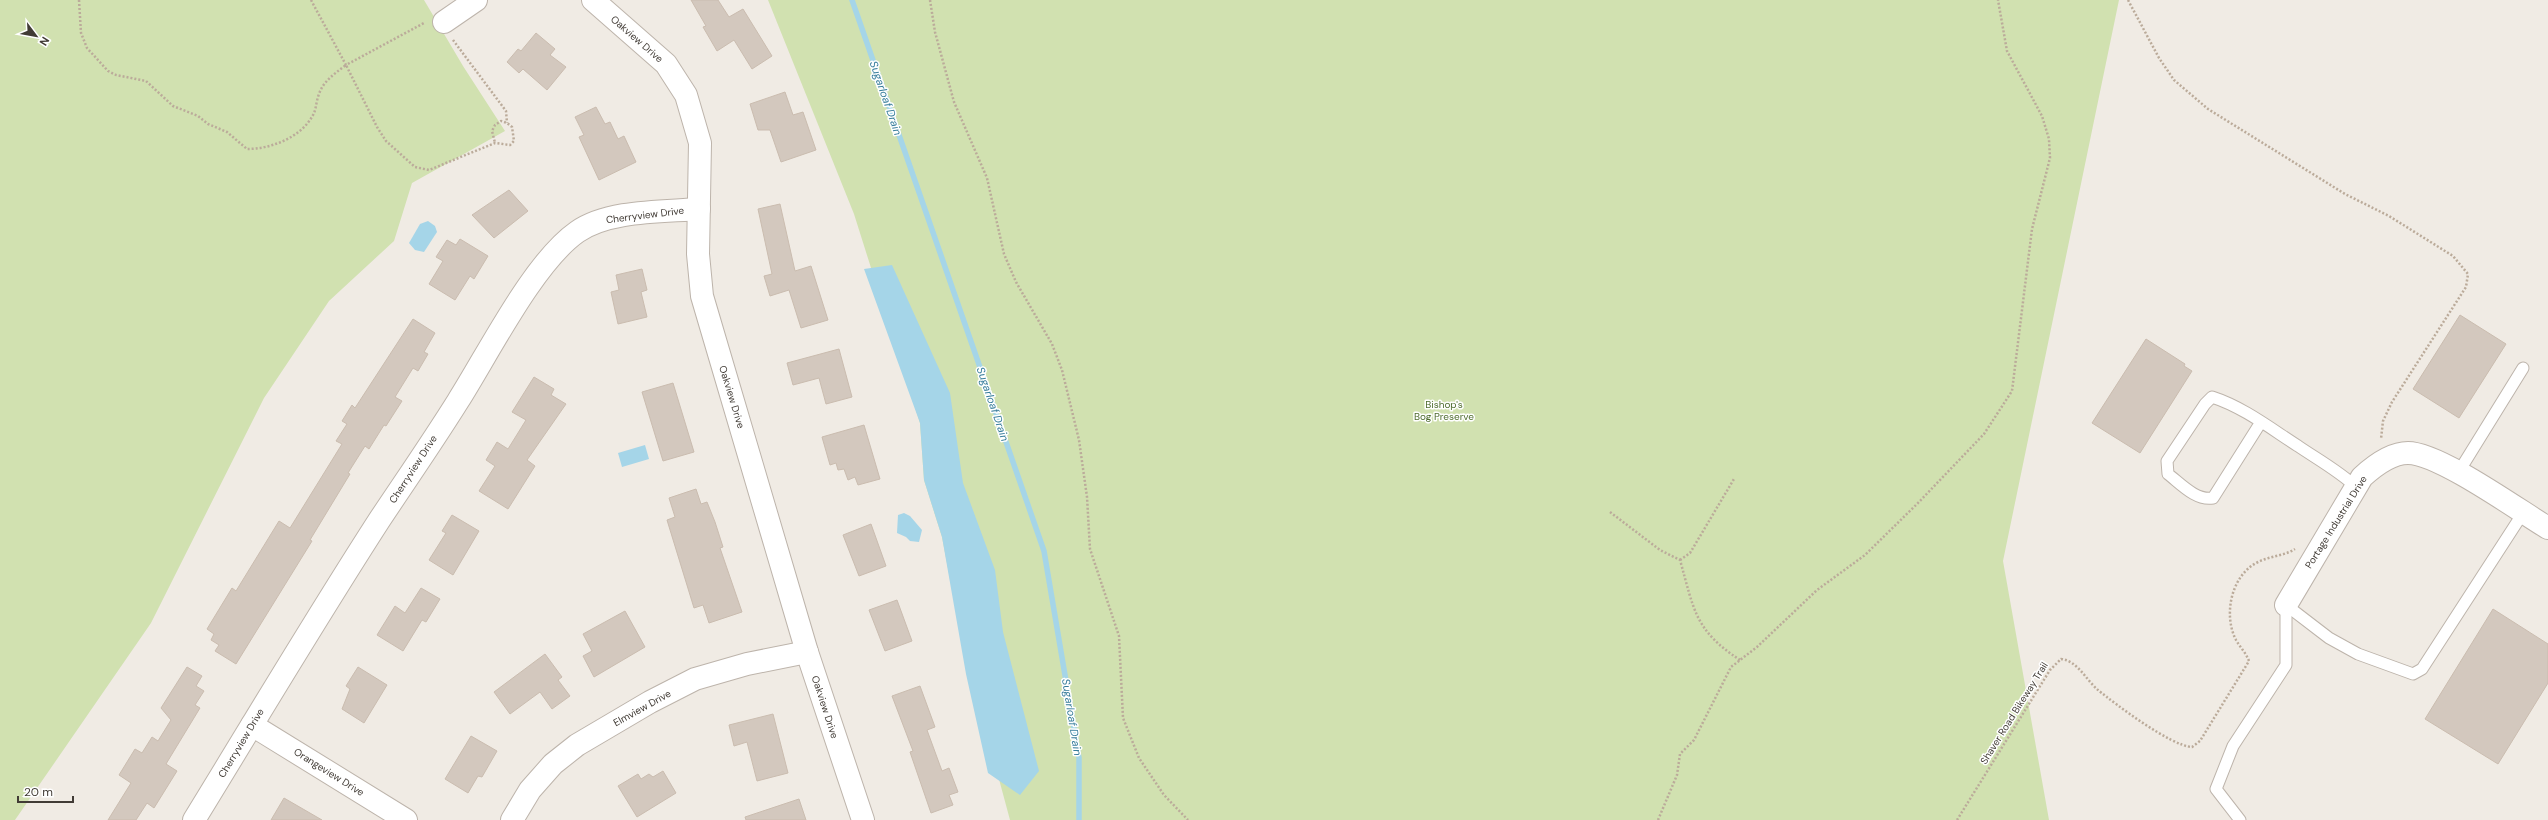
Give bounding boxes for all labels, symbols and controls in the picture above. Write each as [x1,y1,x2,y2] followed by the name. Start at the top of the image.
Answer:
[608,13,666,66] street label: Oakview Drive
[16,16,56,56] north arrow
[36,34,53,48] text: N
[867,59,905,137] water label: Sugarloaf Drain
[605,204,685,226] street label: Cherryview Drive
[716,364,748,430] street label: Oakview Drive
[974,365,1012,443] water label: Sugarloaf Drain
[1414,398,1474,423] park label: Bishop's Bog Preserve
[386,432,440,506] street label: Cherryview Drive
[2302,473,2370,571] street label: Portage Industrial Drive
[1977,659,2051,767] street label: Shaver Road Bikeway Trail
[809,674,841,740] street label: Oakview Drive
[1059,678,1085,756] water label: Sugarloaf Drain
[611,687,673,729] street label: Elmview Drive
[215,706,267,780] street label: Cherryview Drive
[291,745,367,799] street label: Orangeview Drive
[18,778,73,804] scale bar
[24,784,53,800] text: 20 m

